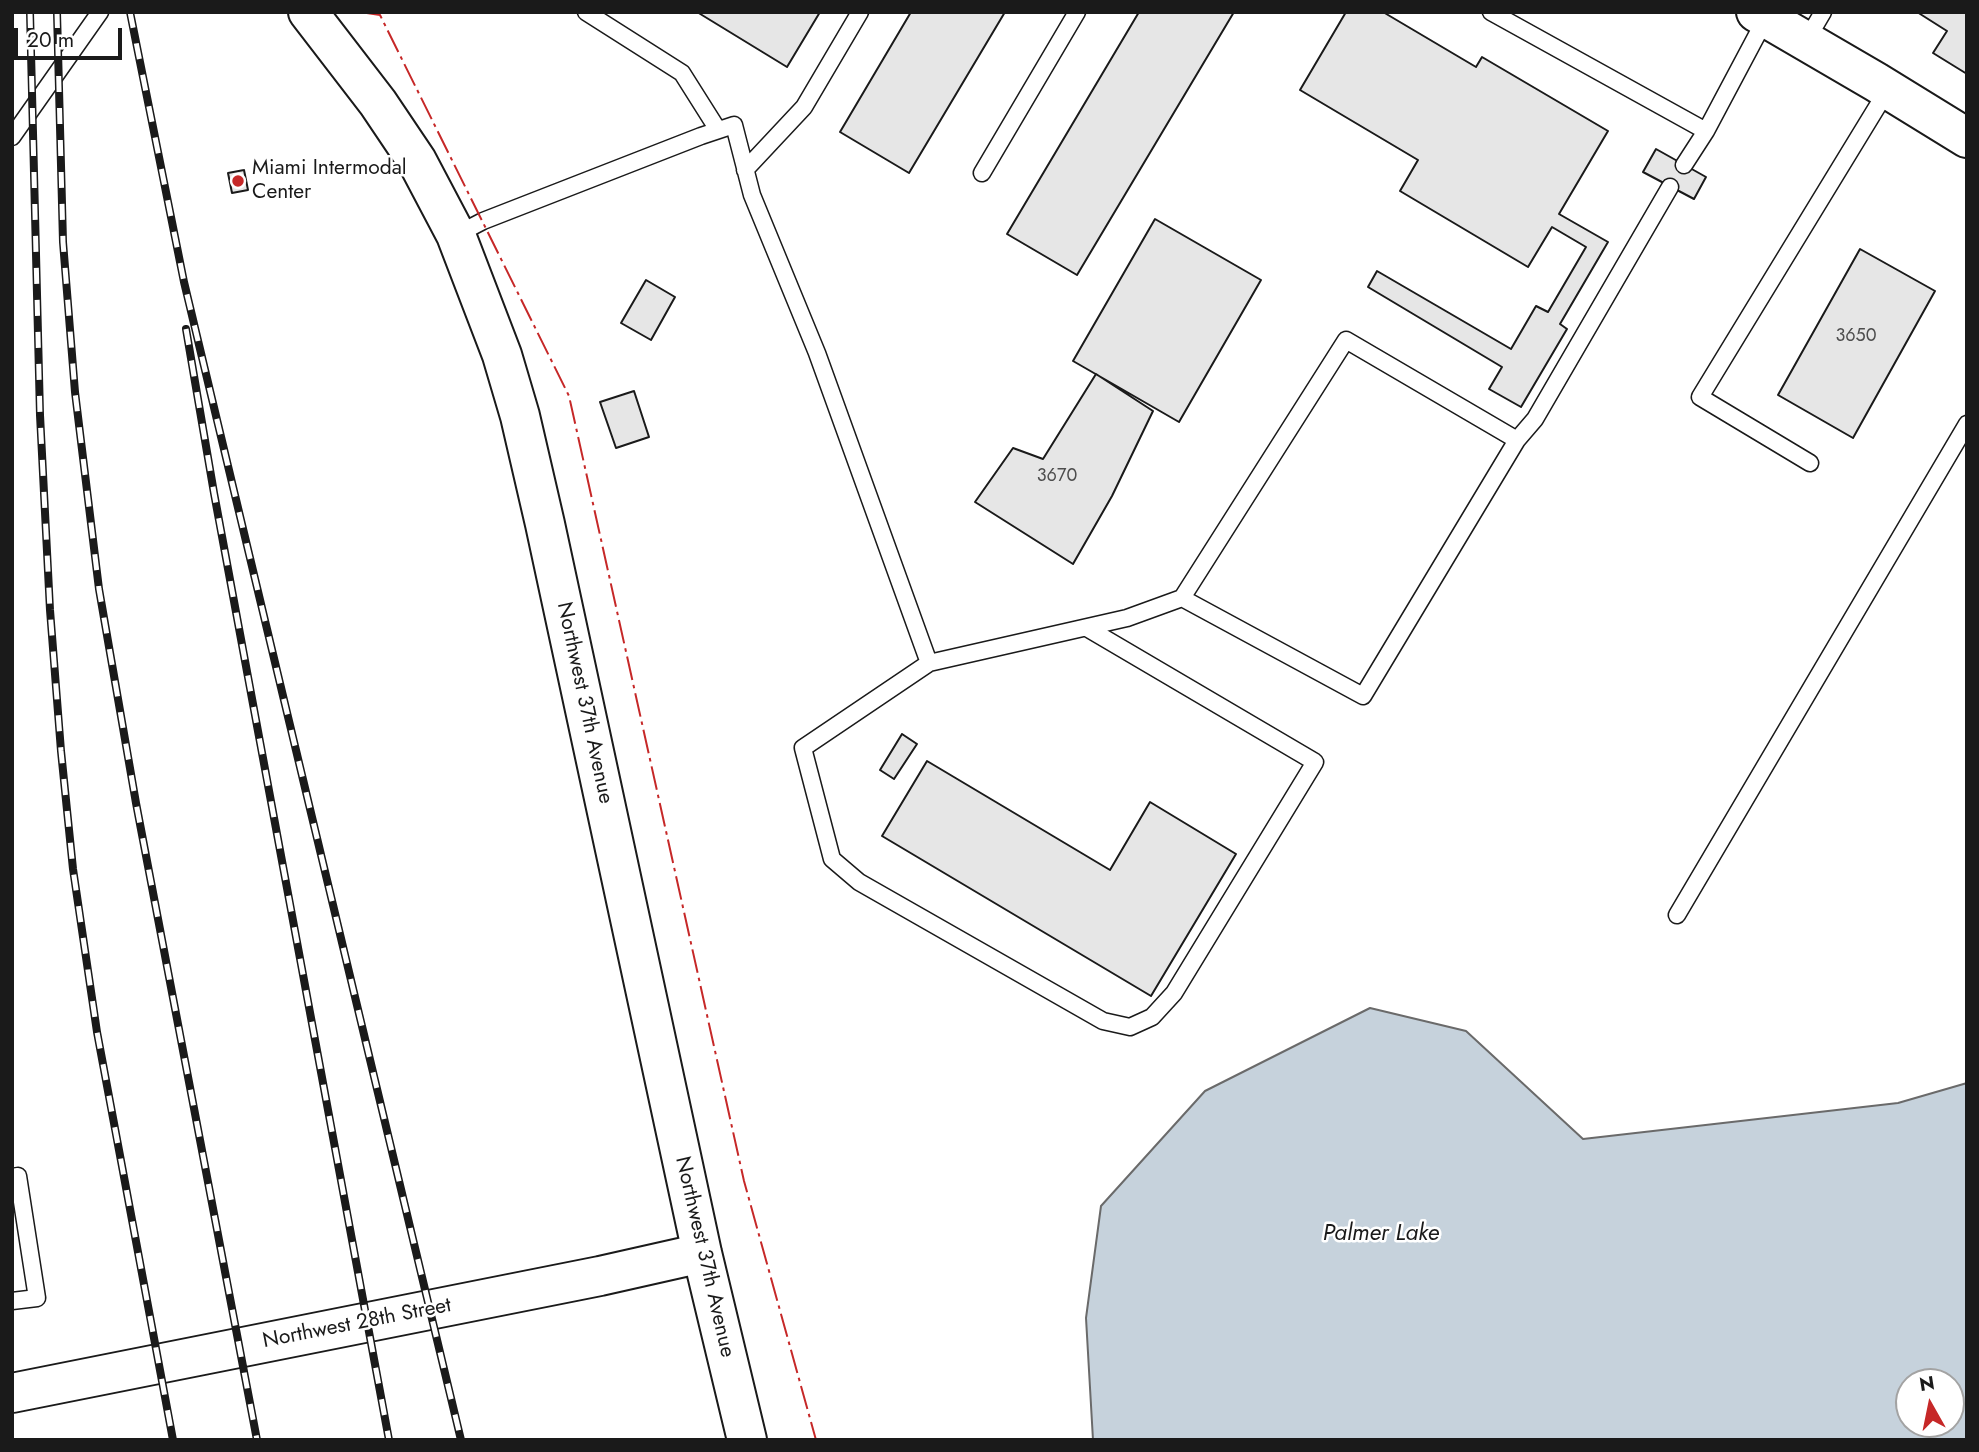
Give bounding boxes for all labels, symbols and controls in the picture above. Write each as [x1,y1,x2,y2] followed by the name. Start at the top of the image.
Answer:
[18,14,126,58] scale bar
[27,25,74,55] text: 20 m
[252,156,407,206] place label: Miami Intermodal Center
[230,173,246,189] marker: Miami Intermodal Center
[1835,326,1877,348] house number: 3650
[1037,466,1077,488] house number: 3670
[550,600,618,806] street label: Northwest 37th Avenue
[669,1154,739,1360] street label: Northwest 37th Avenue
[1323,1220,1439,1248] water label: Palmer Lake
[261,1293,453,1355] street label: Northwest 28th Street
[1895,1368,1965,1438] north arrow
[1917,1369,1937,1398] text: N

